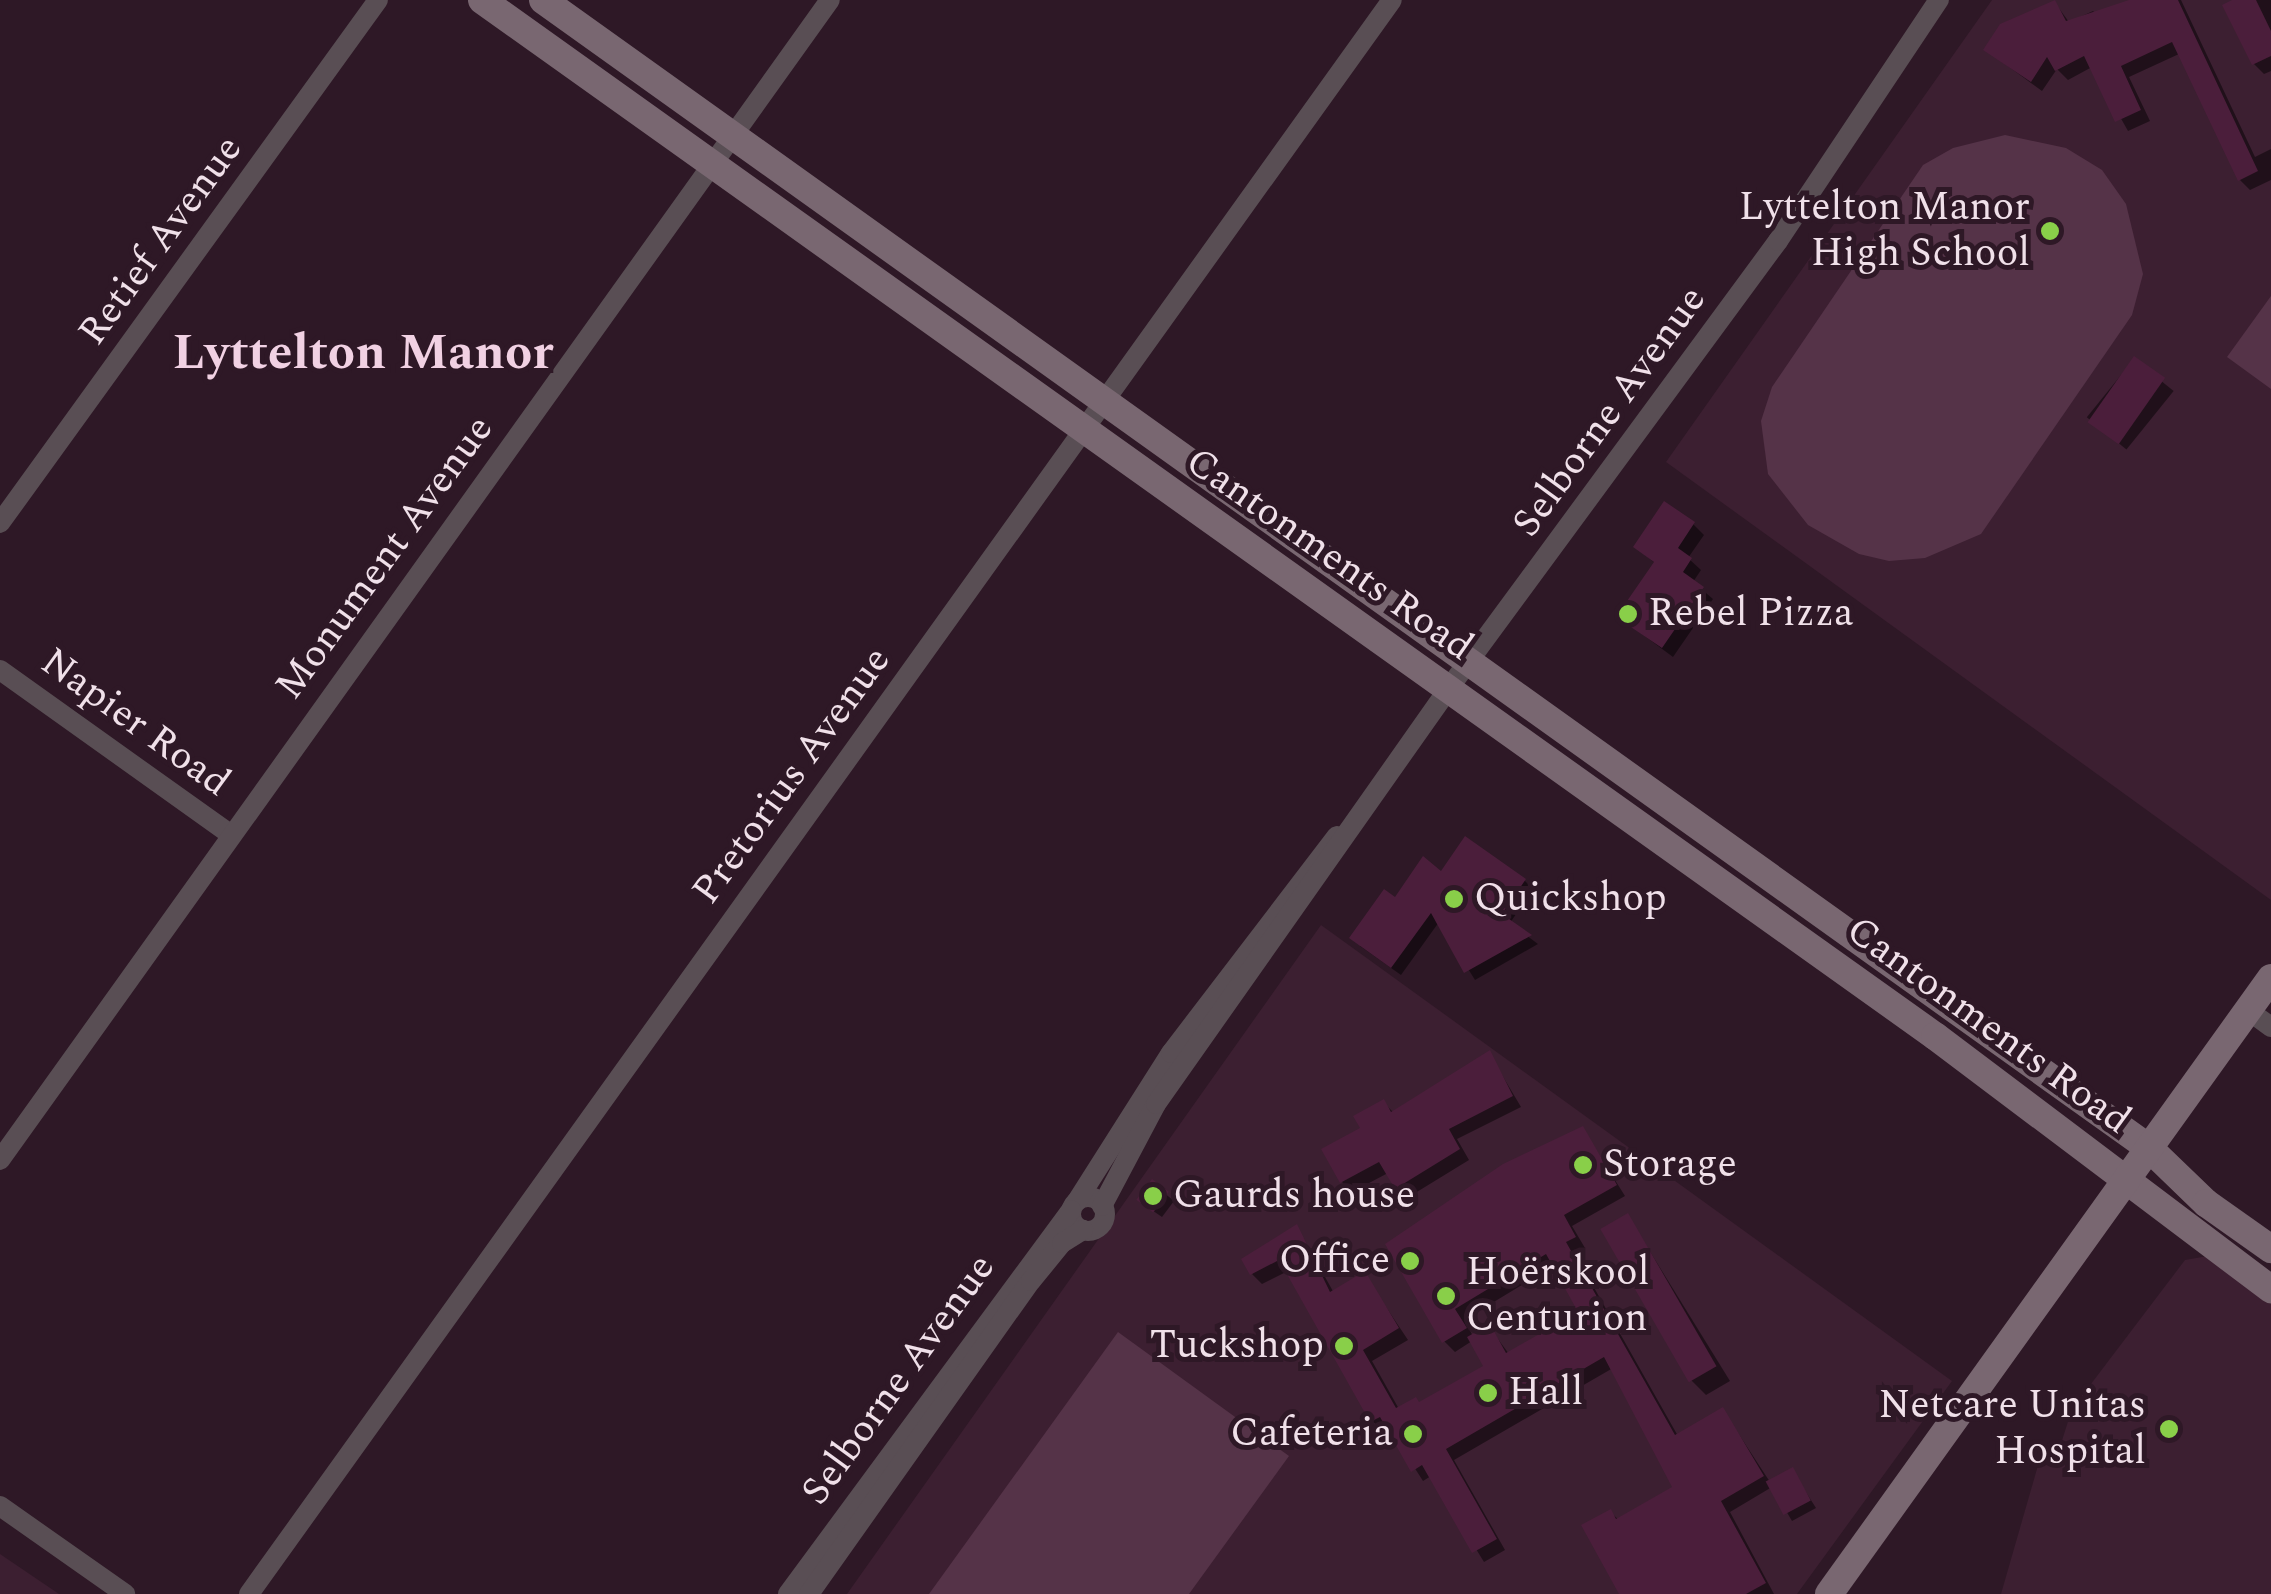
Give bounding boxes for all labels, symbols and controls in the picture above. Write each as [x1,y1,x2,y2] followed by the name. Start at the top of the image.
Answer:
[69,127,253,355] street label: Retief Avenue
[1739,184,2030,278] place label: Lyttelton Manor High School
[2039,220,2061,242] marker: Lyttelton Manor High School
[1503,277,1717,547] street label: Selborne Avenue
[172,324,554,384] district label: Lyttelton Manor
[266,407,504,709] street label: Monument Avenue
[1176,438,1482,672] street label: Cantonments Road
[1648,590,1854,638] place label: Rebel Pizza
[1617,603,1639,625] marker: Rebel Pizza
[31,638,239,808] street label: Napier Road
[683,638,901,914] street label: Pretorius Avenue
[1474,875,1667,923] place label: Quickshop
[1443,888,1465,910] marker: Quickshop
[1837,907,2139,1145] street label: Cantonments Road
[1603,1141,1737,1189] place label: Storage
[1572,1154,1594,1176] marker: Storage
[1173,1172,1415,1220] place label: Gaurds house
[1142,1185,1164,1207] marker: Gaurds house
[1279,1237,1390,1285] place label: Office
[792,1245,1006,1515] street label: Selborne Avenue
[1466,1249,1649,1343] place label: Hoërskool Centurion
[1399,1250,1421,1272] marker: Office
[1435,1285,1457,1307] marker: Hoërskool Centurion
[1149,1322,1324,1370] place label: Tuckshop
[1333,1335,1355,1357] marker: Tuckshop
[1508,1369,1583,1417] place label: Hall
[1477,1382,1499,1404] marker: Hall
[1878,1382,2146,1476] place label: Netcare Unitas Hospital
[1230,1410,1393,1458] place label: Cafeteria
[2156,1416,2182,1442] marker: Netcare Unitas Hospital
[1402,1423,1424,1445] marker: Cafeteria

